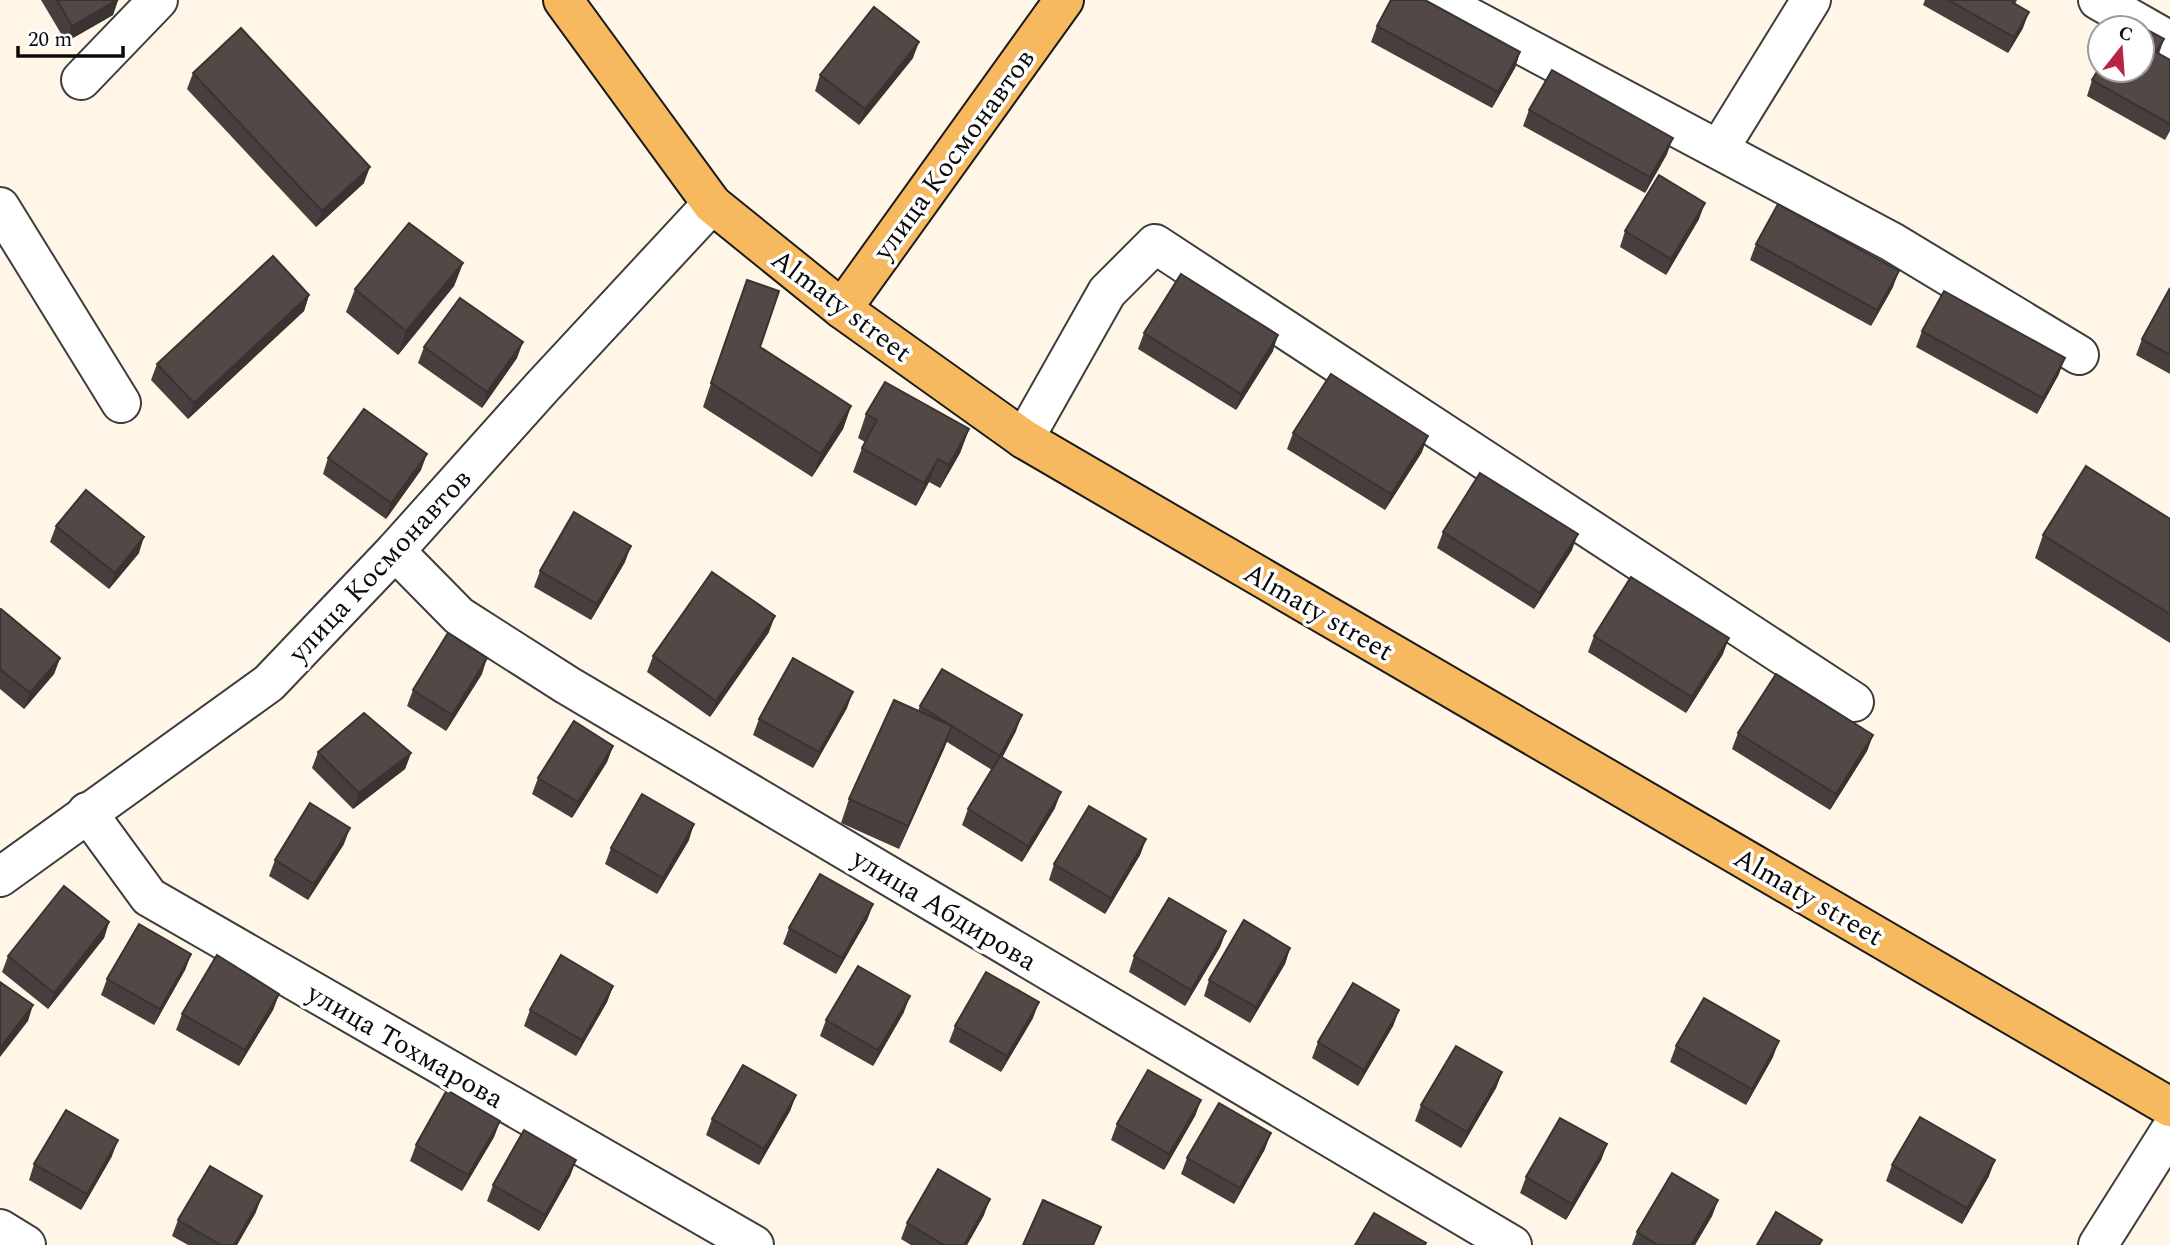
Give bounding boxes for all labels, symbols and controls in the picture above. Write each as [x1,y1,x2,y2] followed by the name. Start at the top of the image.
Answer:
[18,14,122,58] scale bar
[2086,14,2156,84] north arrow
[2115,18,2136,50] text: С
[28,24,72,56] text: 20 m
[862,40,1046,271] street label: улица Космонавтов
[761,239,921,374] street label: Almaty street
[278,459,482,674] street label: улица Космонавтов
[1235,552,1401,673] street label: Almaty street
[842,837,1045,983] street label: улица Абдирова
[1725,837,1891,958] street label: Almaty street
[298,972,512,1120] street label: улица Тохмарова

